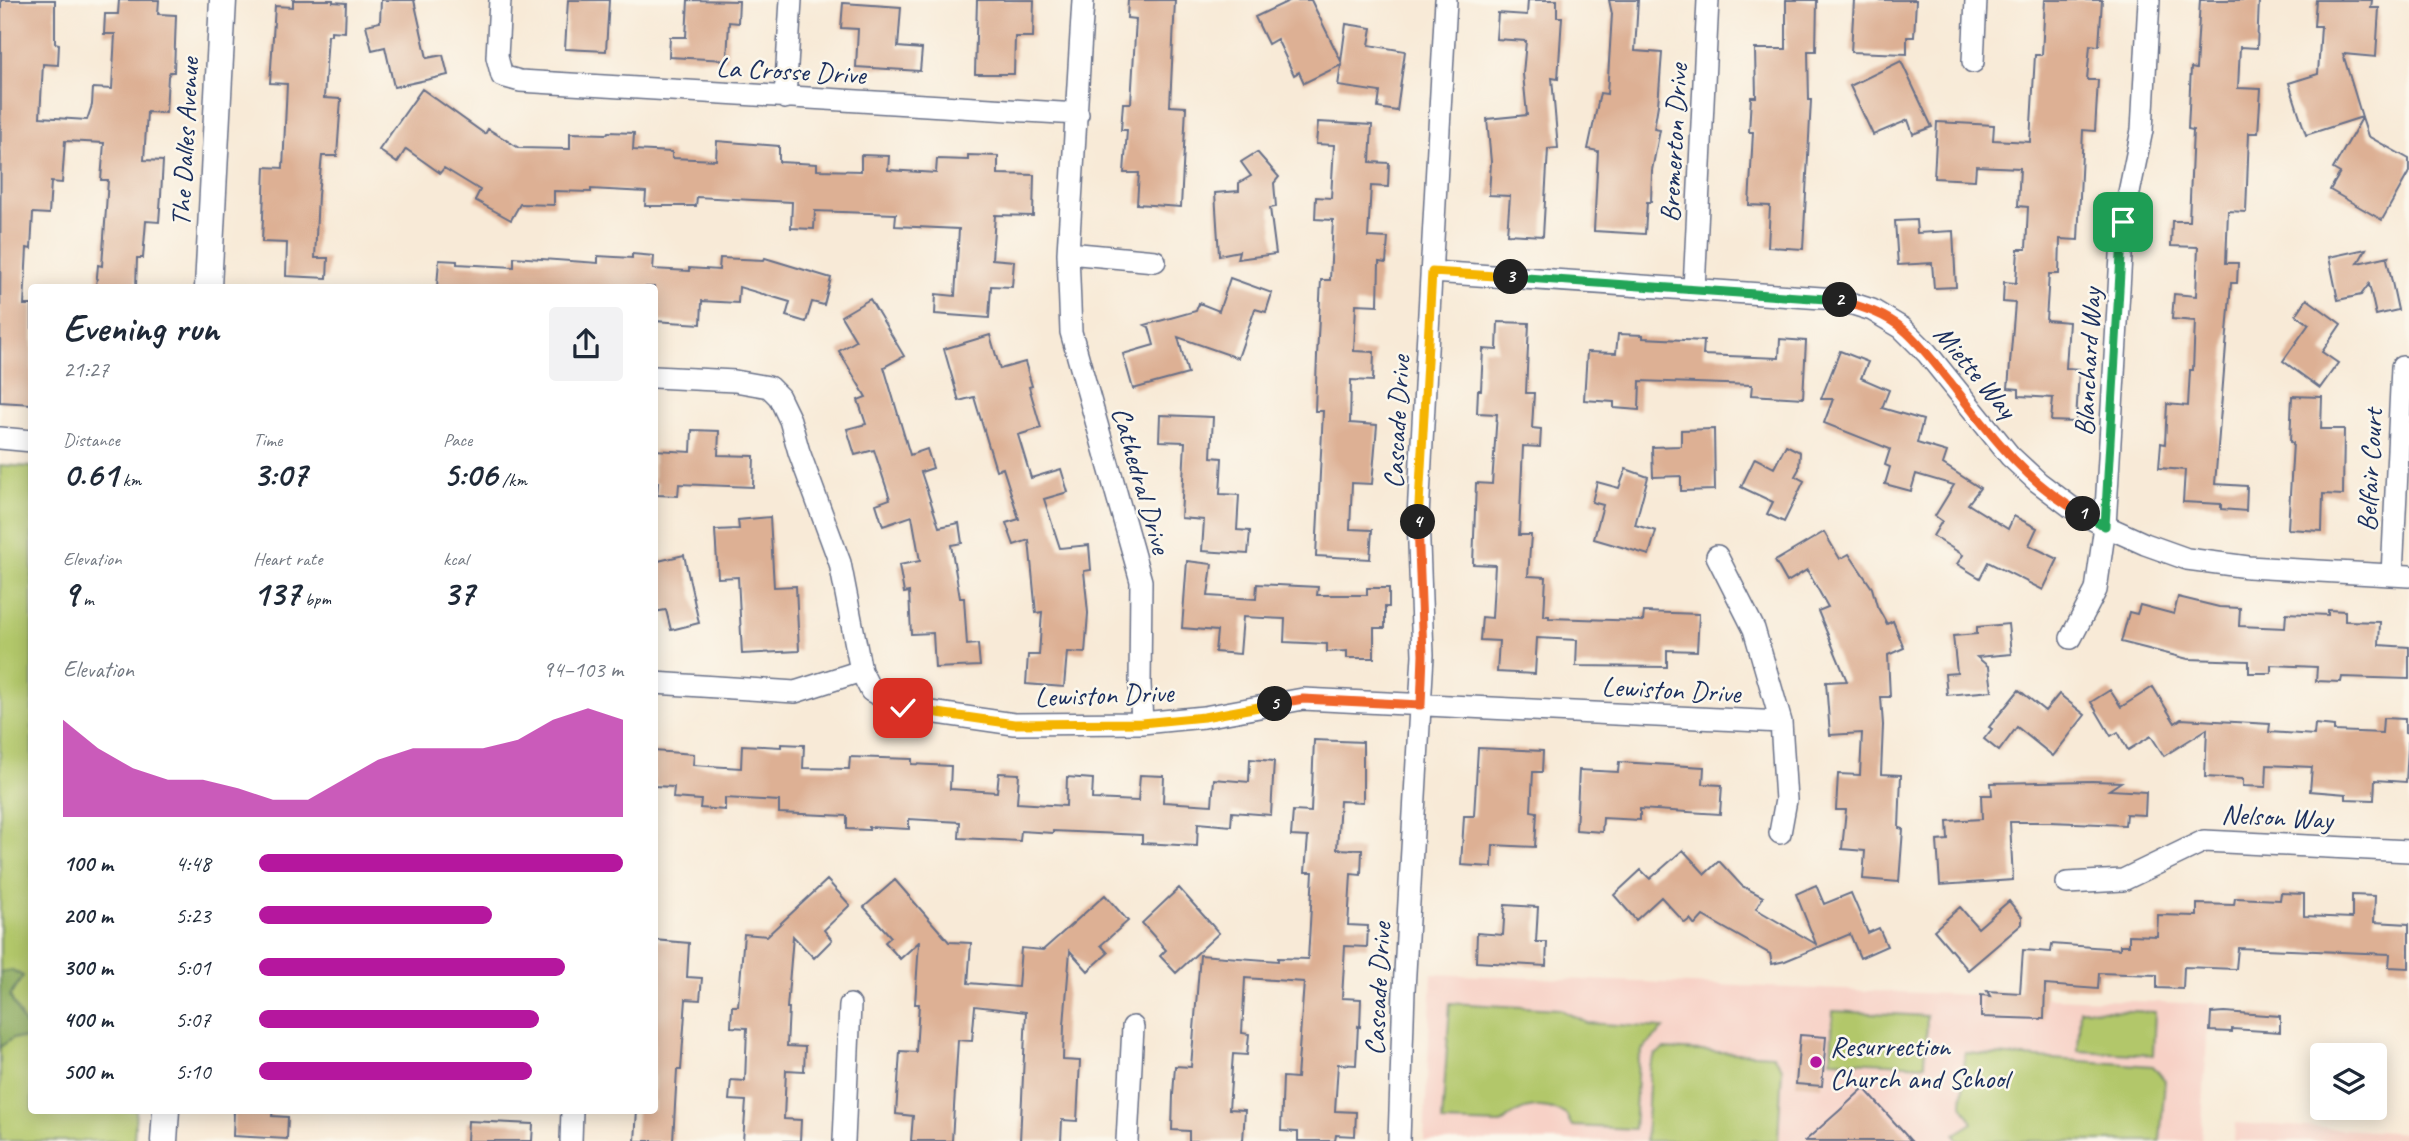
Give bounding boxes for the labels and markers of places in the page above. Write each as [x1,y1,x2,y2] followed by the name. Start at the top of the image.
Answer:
[2093,192,2153,252] pin
[1494,260,1528,294] pin: 3
[1822,282,1857,318] pin: 2
[2066,496,2100,532] pin: 1
[1400,504,1436,540] pin: 4
[873,678,933,738] pin
[1258,686,1292,722] pin: 5
[1830,1029,2014,1096] place label: Resurrection Church and School
[1808,1054,1824,1070] marker: Resurrection Church and School

